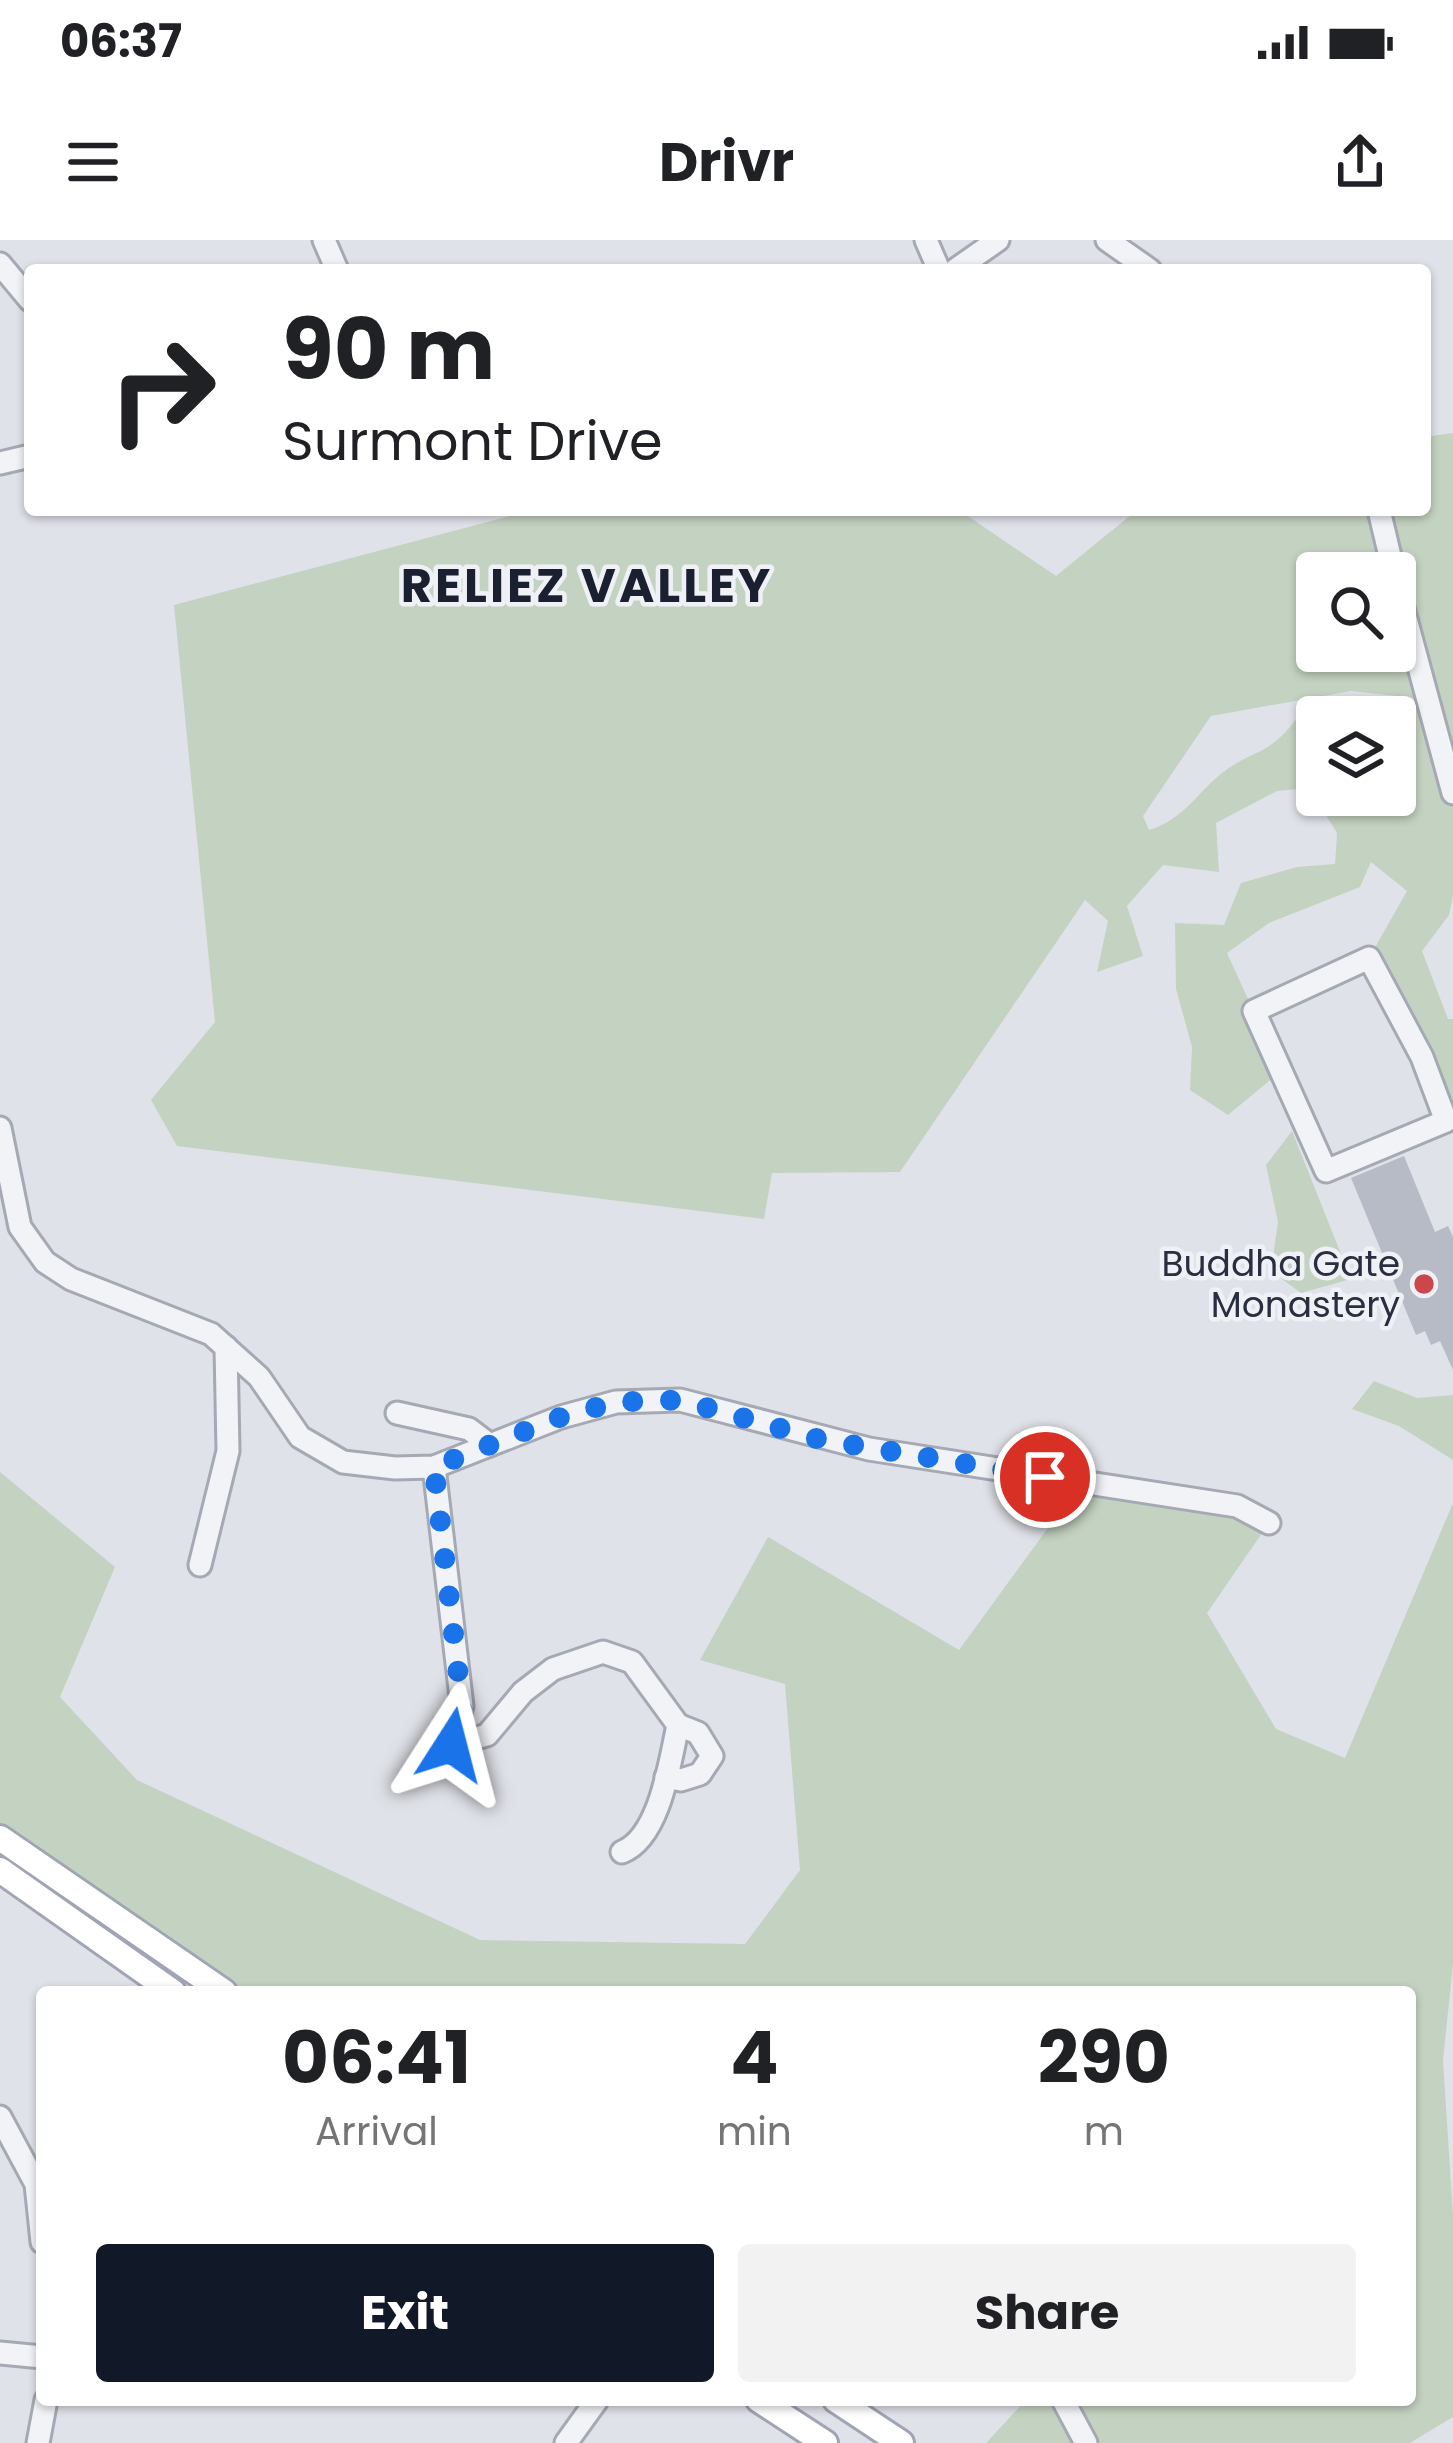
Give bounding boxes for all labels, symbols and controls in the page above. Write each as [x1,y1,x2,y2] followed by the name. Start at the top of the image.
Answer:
[60,10,182,73] text: 06:37
[659,124,794,200] text: Drivr
[60,129,126,195] icon: menu
[1327,129,1393,195] icon: share
[282,291,495,408] text: 90 m
[84,312,240,468] icon: right
[282,403,663,479] text: Surmont Drive
[401,552,773,619] district label: RELIEZ VALLEY
[1296,552,1416,816] map controls
[1296,552,1416,672] button: search
[1296,696,1416,816] button: layers
[1161,1238,1400,1330] place label: Buddha Gate Monastery
[1411,1271,1437,1297] marker: Buddha Gate Monastery
[994,1426,1096,1528] pin
[1012,1444,1078,1510] icon: arrive
[388,1682,514,1808] position arrow
[282,2007,471,2108] text: 06:41
[730,2007,779,2108] text: 4
[1038,2007,1170,2108] text: 290
[315,2104,438,2159] text: Arrival
[717,2104,792,2159] text: min
[1084,2104,1124,2159] text: m
[96,2244,714,2382] button: Exit
[738,2244,1356,2382] button: Share

